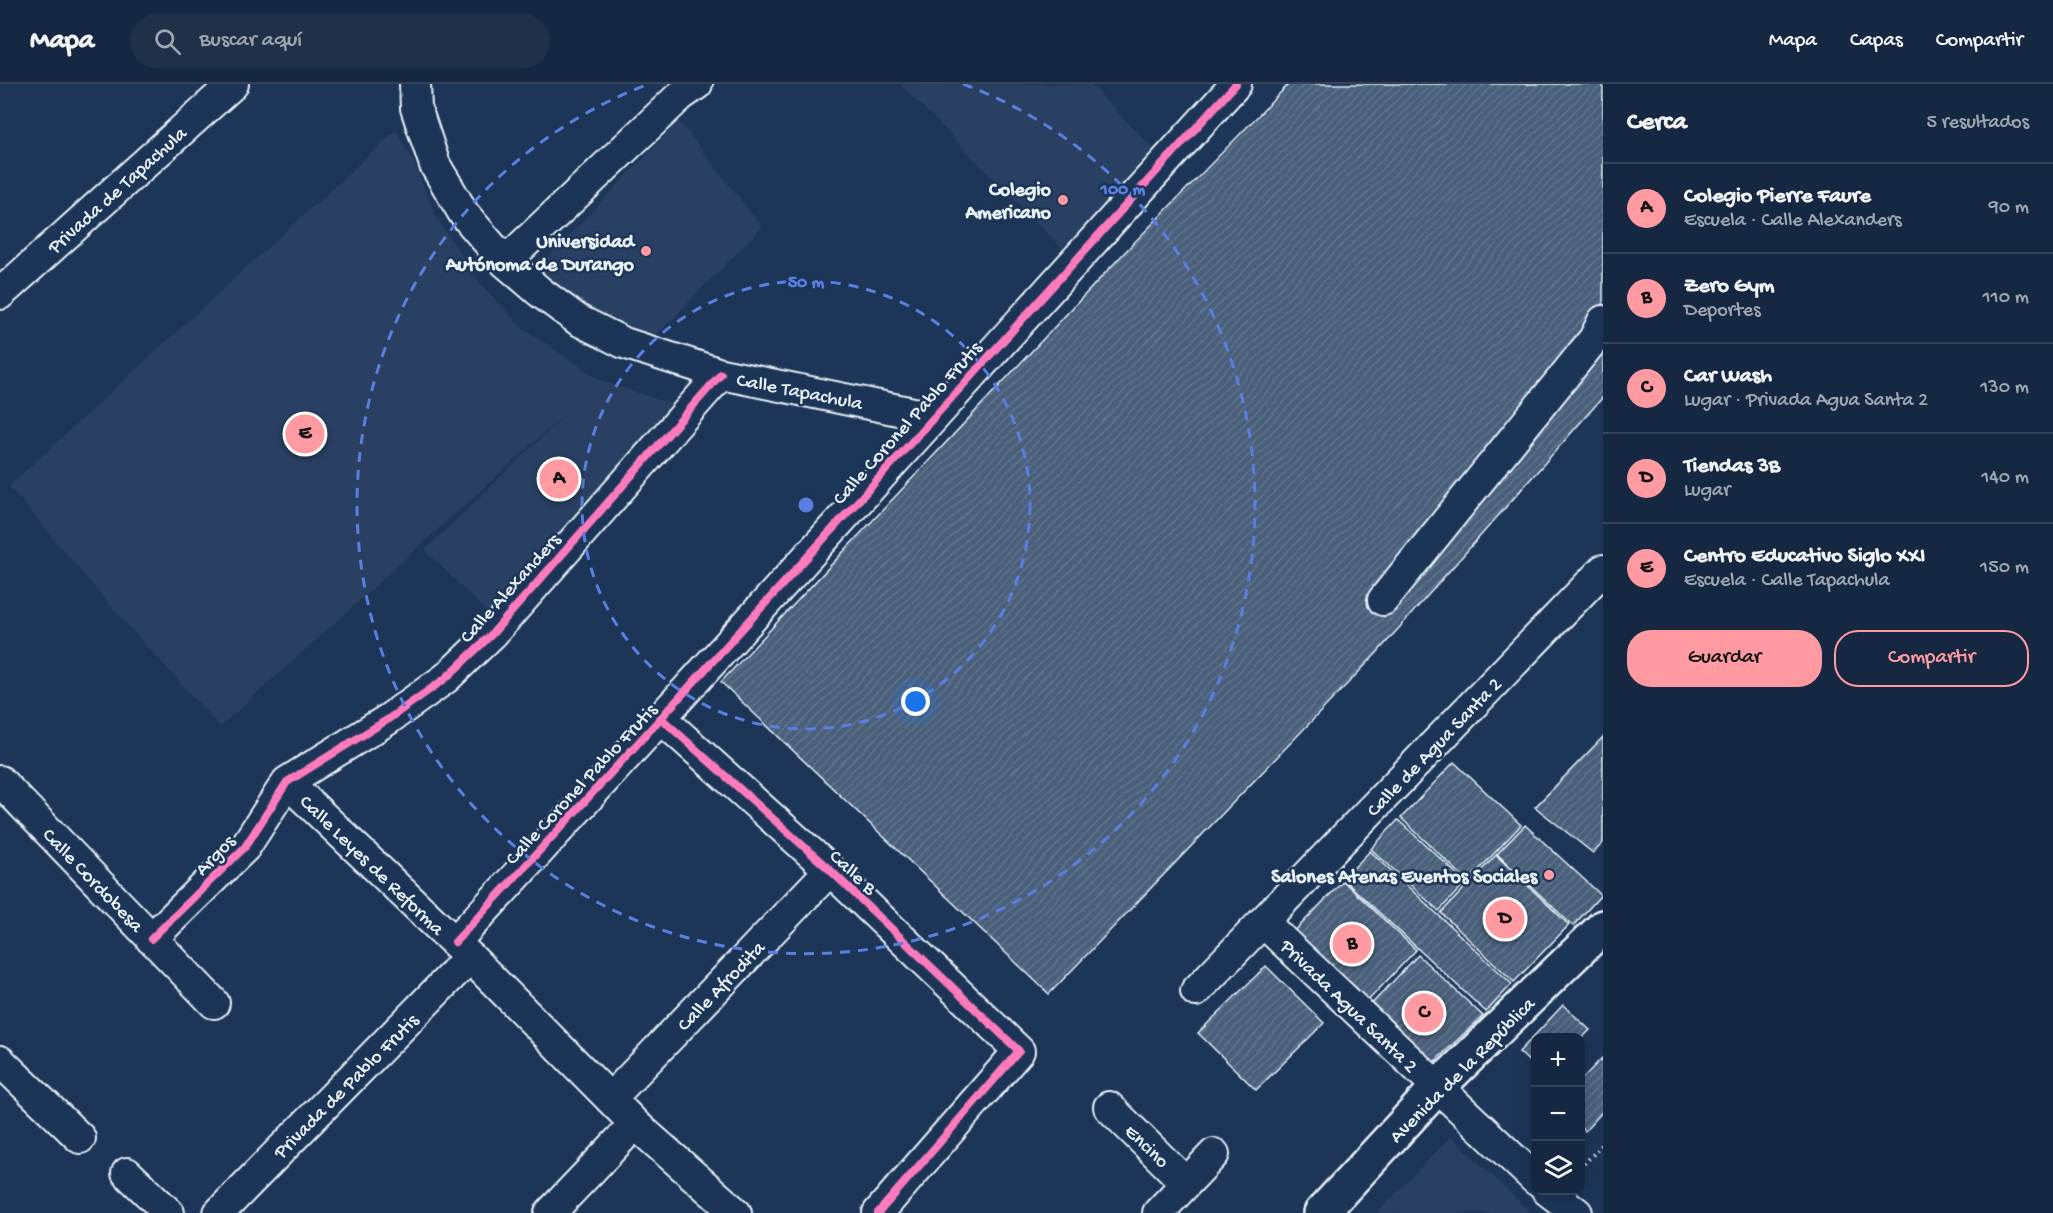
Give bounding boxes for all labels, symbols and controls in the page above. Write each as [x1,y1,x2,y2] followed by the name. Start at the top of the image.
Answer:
[130,14,550,68] search box
[30,25,94,58] text: Mapa
[151,25,184,58] icon: search
[199,28,302,54] text: Buscar aquí
[1769,29,1817,54] text: Mapa
[1850,29,1903,54] text: Capas
[1936,29,2023,54] text: Compartir
[1627,108,1687,139] text: Cerca
[1926,112,2029,135] text: 5 resultados
[43,123,193,261] street label: Privada de Tapachula
[964,180,1052,226] place label: Colegio Americano
[1100,180,1146,201] text: 100 m
[1684,184,1871,210] text: Colegio Pierre Faure
[1056,193,1070,207] marker: Colegio Americano
[1641,197,1652,220] text: A
[1989,197,2029,220] text: 90 m
[1684,210,1902,233] text: Escuela · Calle Alexanders
[445,232,636,278] place label: Universidad Autónoma de Durango
[639,244,653,258] marker: Universidad Autónoma de Durango
[788,273,825,294] text: 50 m
[1684,274,1774,300] text: Zero Gym
[1641,287,1652,310] text: B
[1983,287,2029,310] text: 110 m
[1684,300,1761,323] text: Deportes
[829,337,989,511] street label: Calle Coronel Pablo Frutis
[1684,364,1772,390] text: Car Wash
[734,370,865,417] street label: Calle Tapachula
[1641,377,1652,400] text: C
[1980,377,2029,400] text: 130 m
[1684,390,1928,413] text: Lugar · Privada Agua Santa 2
[286,412,324,456] pin: E
[1684,454,1780,480] text: Tiendas 3B
[540,456,578,502] pin: A
[1640,467,1653,490] text: D
[1981,467,2029,490] text: 140 m
[1684,480,1730,503] text: Lugar
[796,495,816,515] centre of rings
[456,529,567,649] street label: Calle Alexanders
[1684,544,1925,570] text: Centro Educativo Siglo XXI
[1640,557,1653,580] text: E
[1980,557,2029,580] text: 150 m
[1684,570,1890,593] text: Escuela · Calle Tapachula
[1627,630,1822,687] button: Guardar
[1834,630,2029,687] button: Compartir
[1363,674,1508,823] street label: Calle de Agua Santa 2
[901,687,930,716] your location
[502,699,664,871] street label: Calle Coronel Pablo Frutis
[293,791,448,942] street label: Calle Leyes de Reforma
[36,825,147,939] street label: Calle Cordobesa
[192,831,242,882] street label: Argos
[823,846,881,902] street label: Calle B
[1271,867,1539,890] place label: Salones Atenas Eventos Sociales
[1542,868,1556,882] marker: Salones Atenas Eventos Sociales
[1486,896,1524,942] pin: D
[1332,922,1372,966] pin: B
[1273,935,1421,1079] street label: Privada Agua Santa 2
[674,937,772,1037] street label: Calle Afrodita
[1404,990,1444,1036] pin: C
[1386,993,1542,1149] street label: Avenida de la República
[270,1010,425,1165] street label: Privada de Pablo Frutis
[1531,1033,1585,1195] map controls
[1531,1033,1585,1087] button: +
[1531,1087,1585,1141] button: −
[1119,1121,1173,1174] street label: Encino
[1531,1141,1585,1195] button: layers

